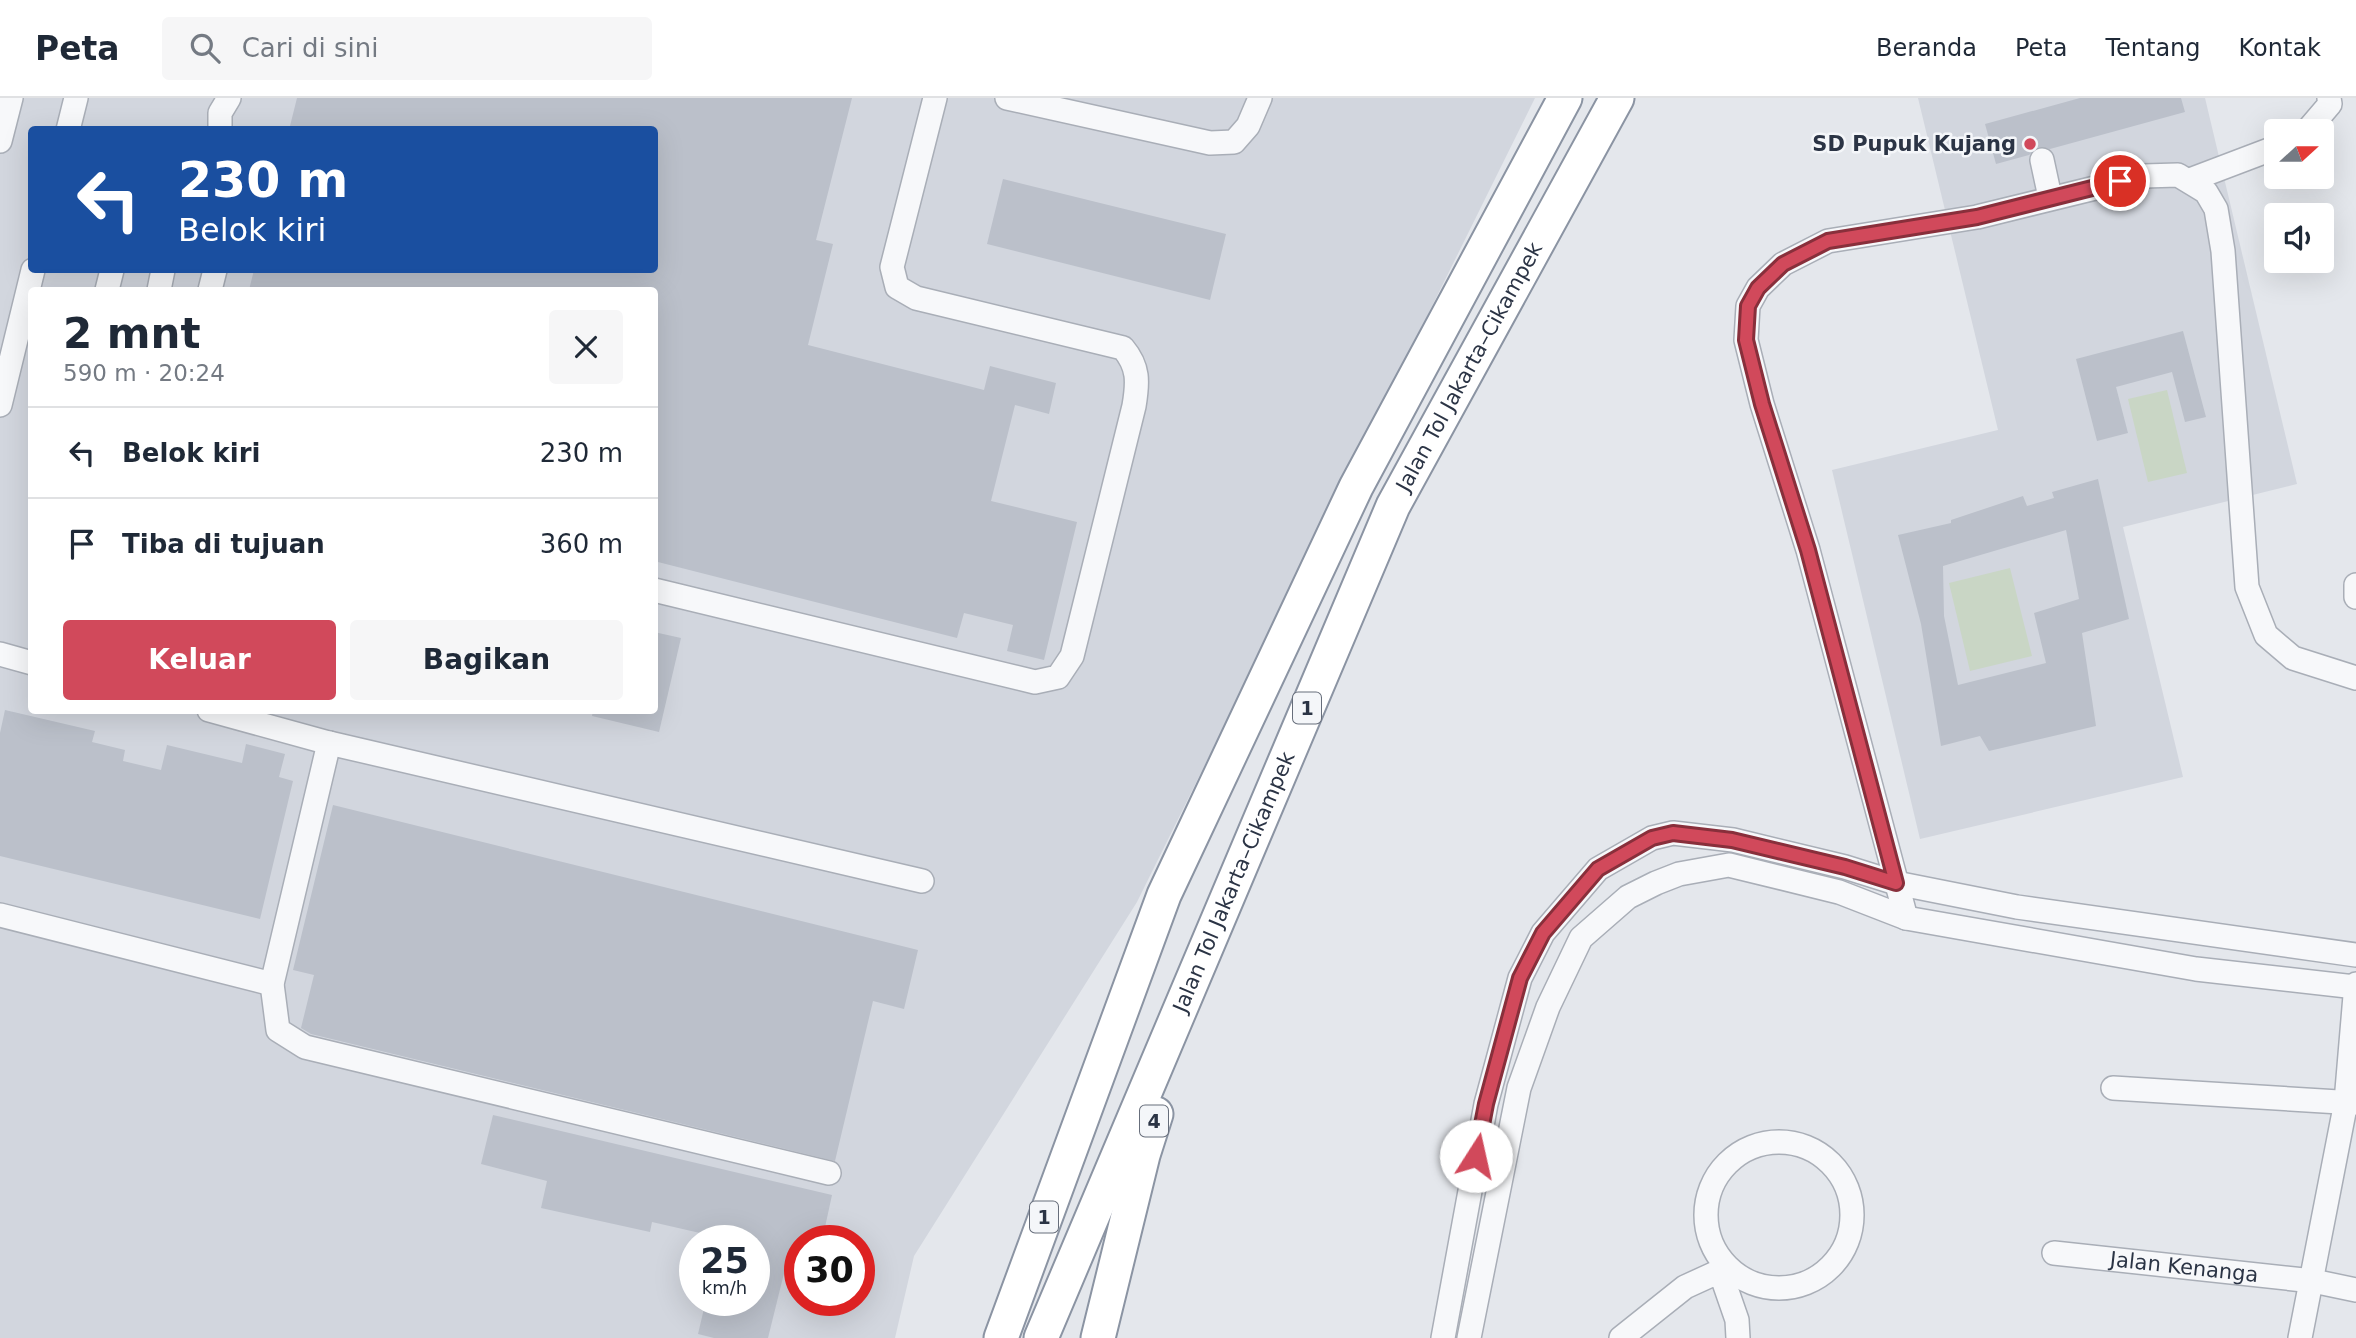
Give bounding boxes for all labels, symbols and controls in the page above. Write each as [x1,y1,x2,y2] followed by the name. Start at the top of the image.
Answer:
[162,17,652,80] search box
[35,29,120,68] text: Peta
[186,29,224,67] icon: search
[242,33,378,63] text: Cari di sini
[1876,34,1977,62] text: Beranda
[2015,34,2067,62] text: Peta
[2105,34,2201,62] text: Tentang
[2239,34,2321,62] text: Kontak
[2264,119,2334,189] north arrow
[2264,119,2334,273] map controls
[1812,132,2016,156] place label: SD Pupuk Kujang
[2022,136,2038,152] marker: SD Pupuk Kujang
[2090,151,2150,211] pin
[178,152,348,209] text: 230 m
[63,154,154,245] icon: left
[2101,162,2139,200] icon: arrive
[2264,203,2334,273] button: sound
[178,211,326,249] text: Belok kiri
[1390,238,1548,497] street label: Jalan Tol Jakarta–Cikampek
[63,309,201,358] text: 2 mnt
[549,310,623,384] button: close
[63,360,225,386] text: 590 m · 20:24
[63,434,101,472] icon: left
[122,438,261,468] text: Belok kiri
[540,438,623,468] text: 230 m
[63,525,101,563] icon: arrive
[122,529,325,559] text: Tiba di tujuan
[540,529,623,559] text: 360 m
[63,620,336,700] button: Keluar
[350,620,623,700] button: Bagikan
[1293,692,1321,723] road number: 1
[1167,747,1300,1018] street label: Jalan Tol Jakarta–Cikampek
[1140,1105,1168,1136] road number: 4
[1439,1119,1513,1193] position arrow
[1030,1202,1058,1232] road number: 1
[784,1225,875,1316] speed limit sign: 30
[700,1241,749,1281] text: 25
[2107,1247,2260,1287] street label: Jalan Kenanga
[702,1277,747,1298] text: km/h

